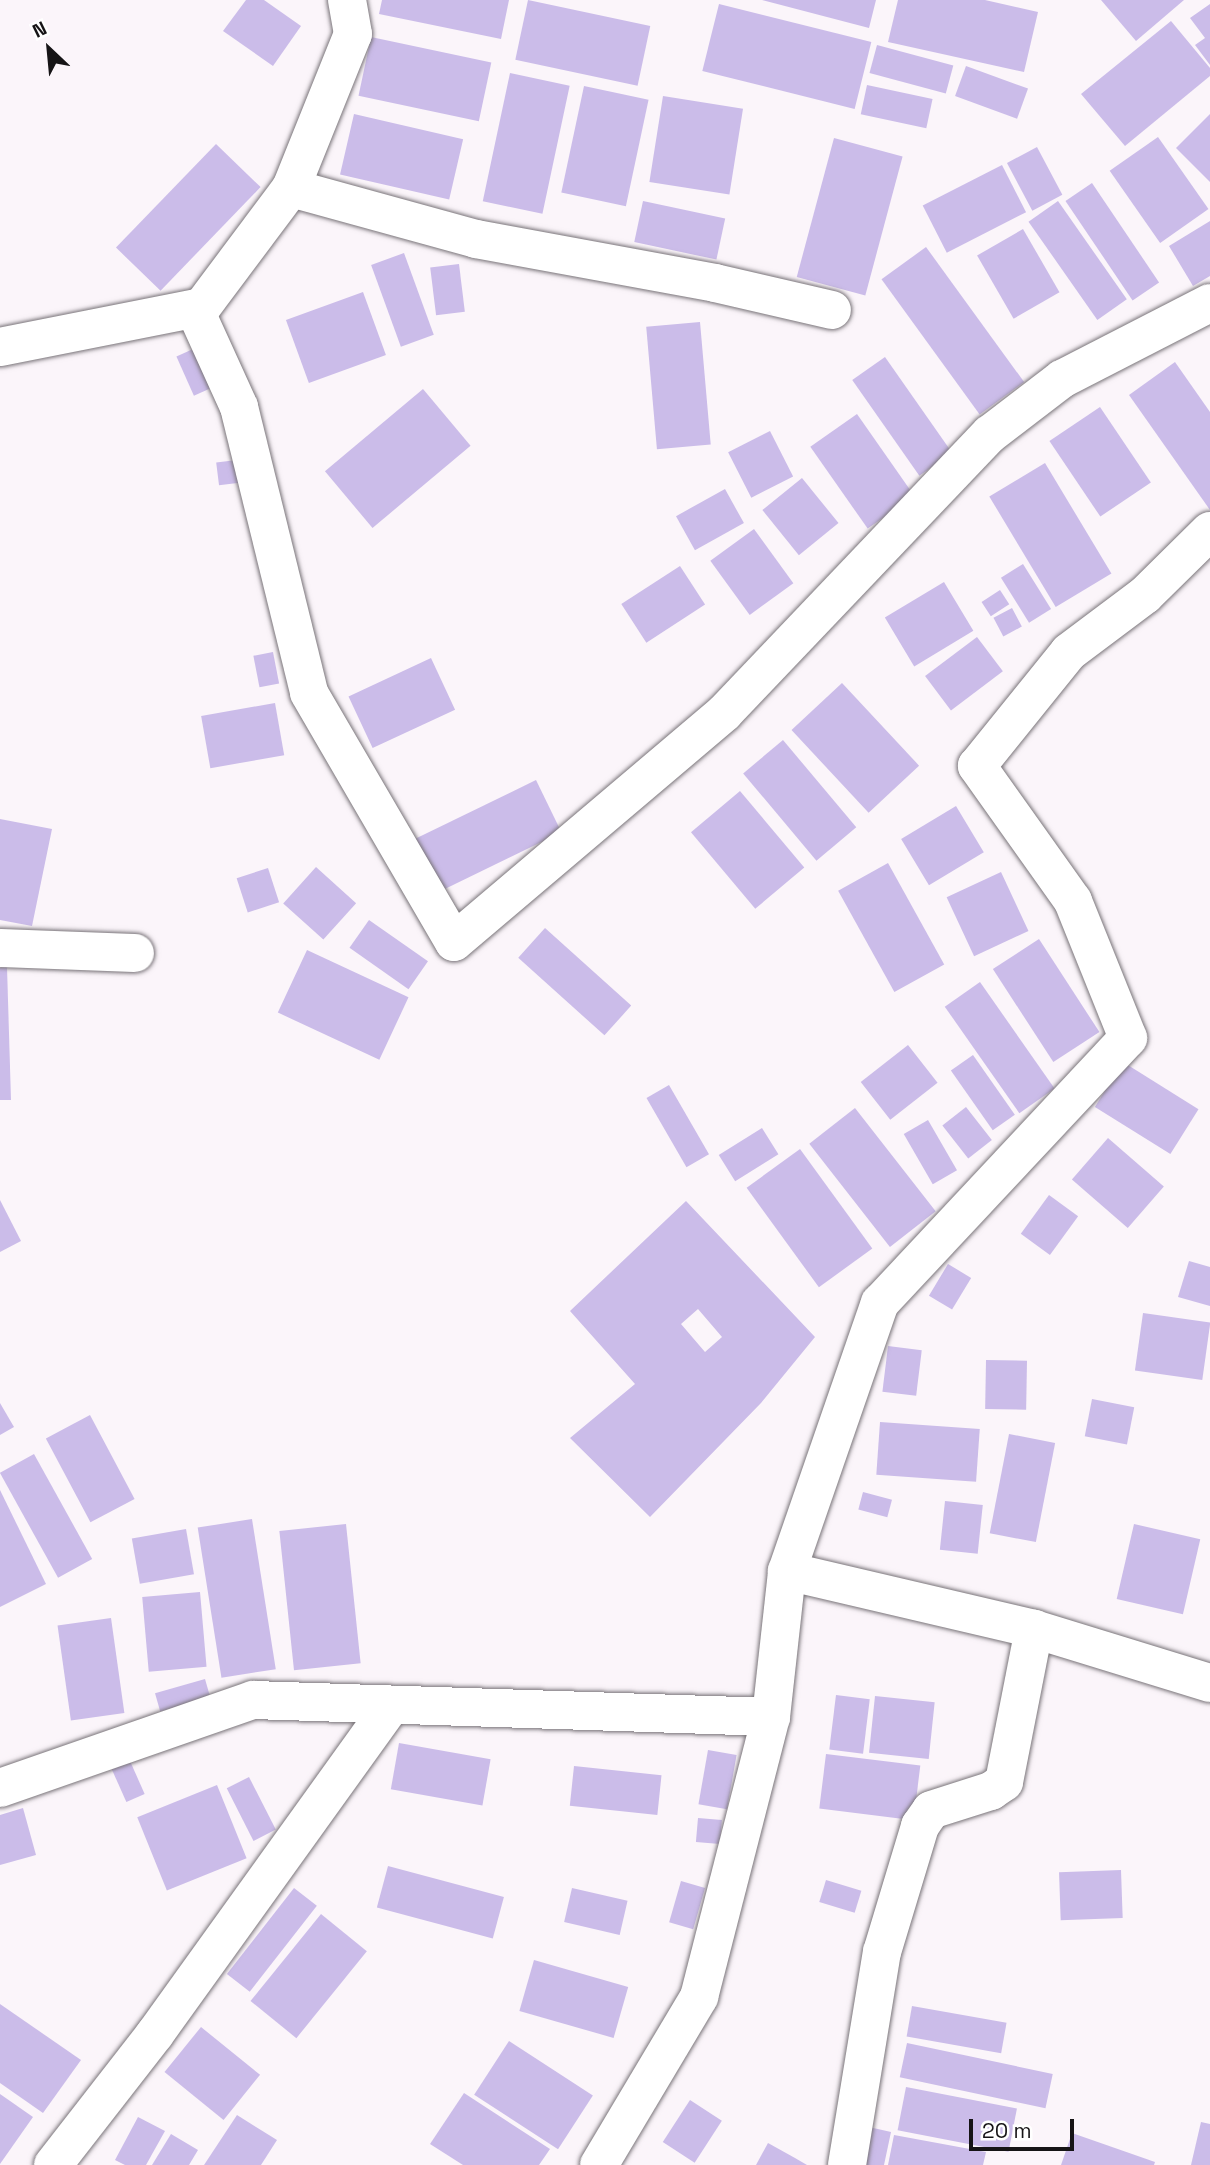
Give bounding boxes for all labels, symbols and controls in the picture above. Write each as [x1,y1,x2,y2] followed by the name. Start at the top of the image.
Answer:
[14,14,84,84] north arrow
[28,16,51,44] text: N
[972,2106,1077,2150] scale bar
[982,2117,1032,2144] text: 20 m

